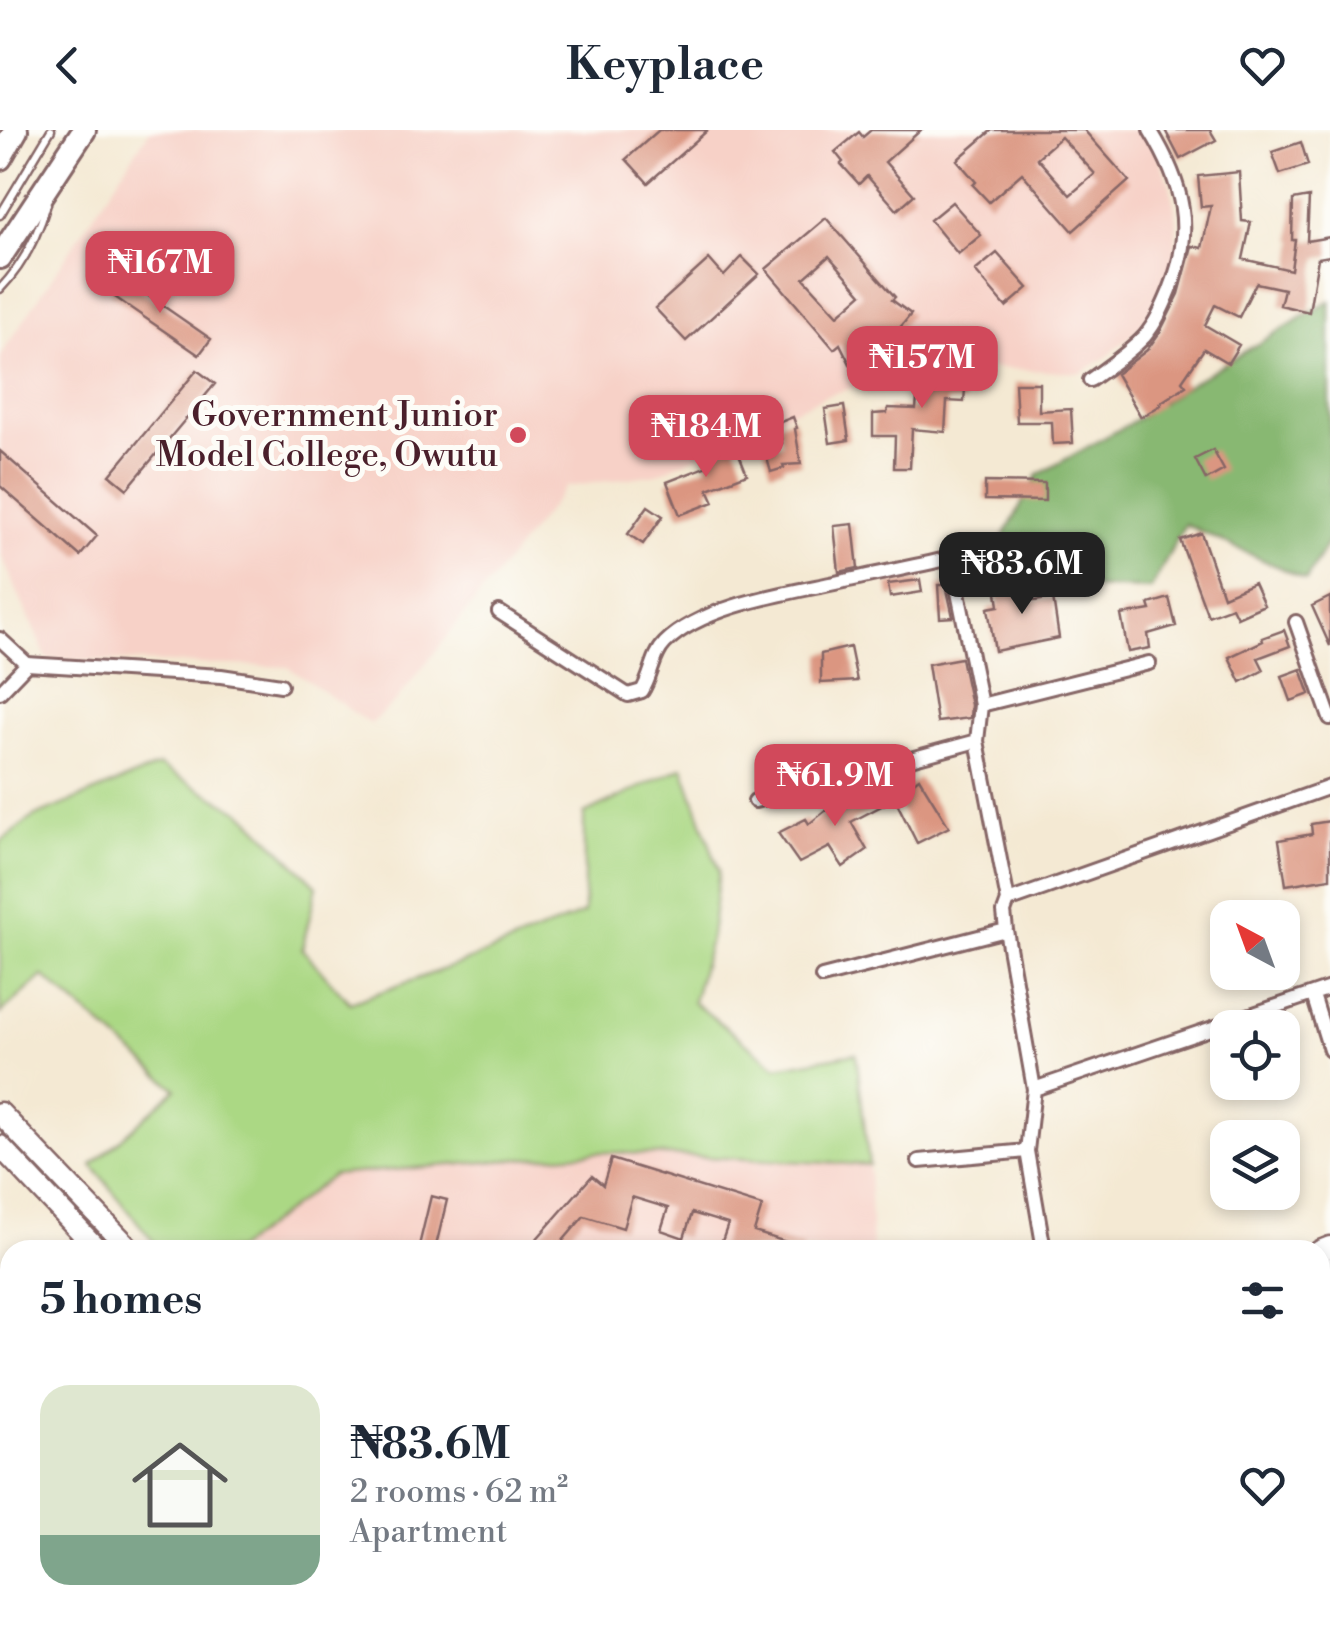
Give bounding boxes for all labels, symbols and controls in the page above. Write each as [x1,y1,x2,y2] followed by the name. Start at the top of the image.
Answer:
[566,37,764,94] text: Keyplace
[40,38,95,93] icon: back
[1235,38,1290,93] icon: heart
[90,231,230,316] pin: ₦167M
[107,243,213,283] text: ₦167M
[852,326,992,411] pin: ₦157M
[869,338,975,378] text: ₦157M
[156,394,498,477] place label: Government Junior Model College, Owutu
[636,395,776,480] pin: ₦184M
[651,407,761,447] text: ₦184M
[507,424,529,446] marker: Government Junior Model College, Owutu
[941,532,1103,617] pin: ₦83.6M
[961,544,1083,584] text: ₦83.6M
[754,744,916,829] pin: ₦61.9M
[776,756,894,796] text: ₦61.9M
[1210,900,1300,990] north arrow
[1210,900,1300,1210] map controls
[1210,1010,1300,1100] button: locate
[1210,1120,1300,1210] button: layers
[1235,1273,1290,1328] icon: filters
[40,1274,202,1327] text: 5 homes
[350,1419,510,1472] text: ₦83.6M
[120,1425,240,1545] icon: home
[1235,1458,1290,1513] icon: heart
[350,1472,568,1512] text: 2 rooms · 62 m²
[350,1512,507,1552] text: Apartment

